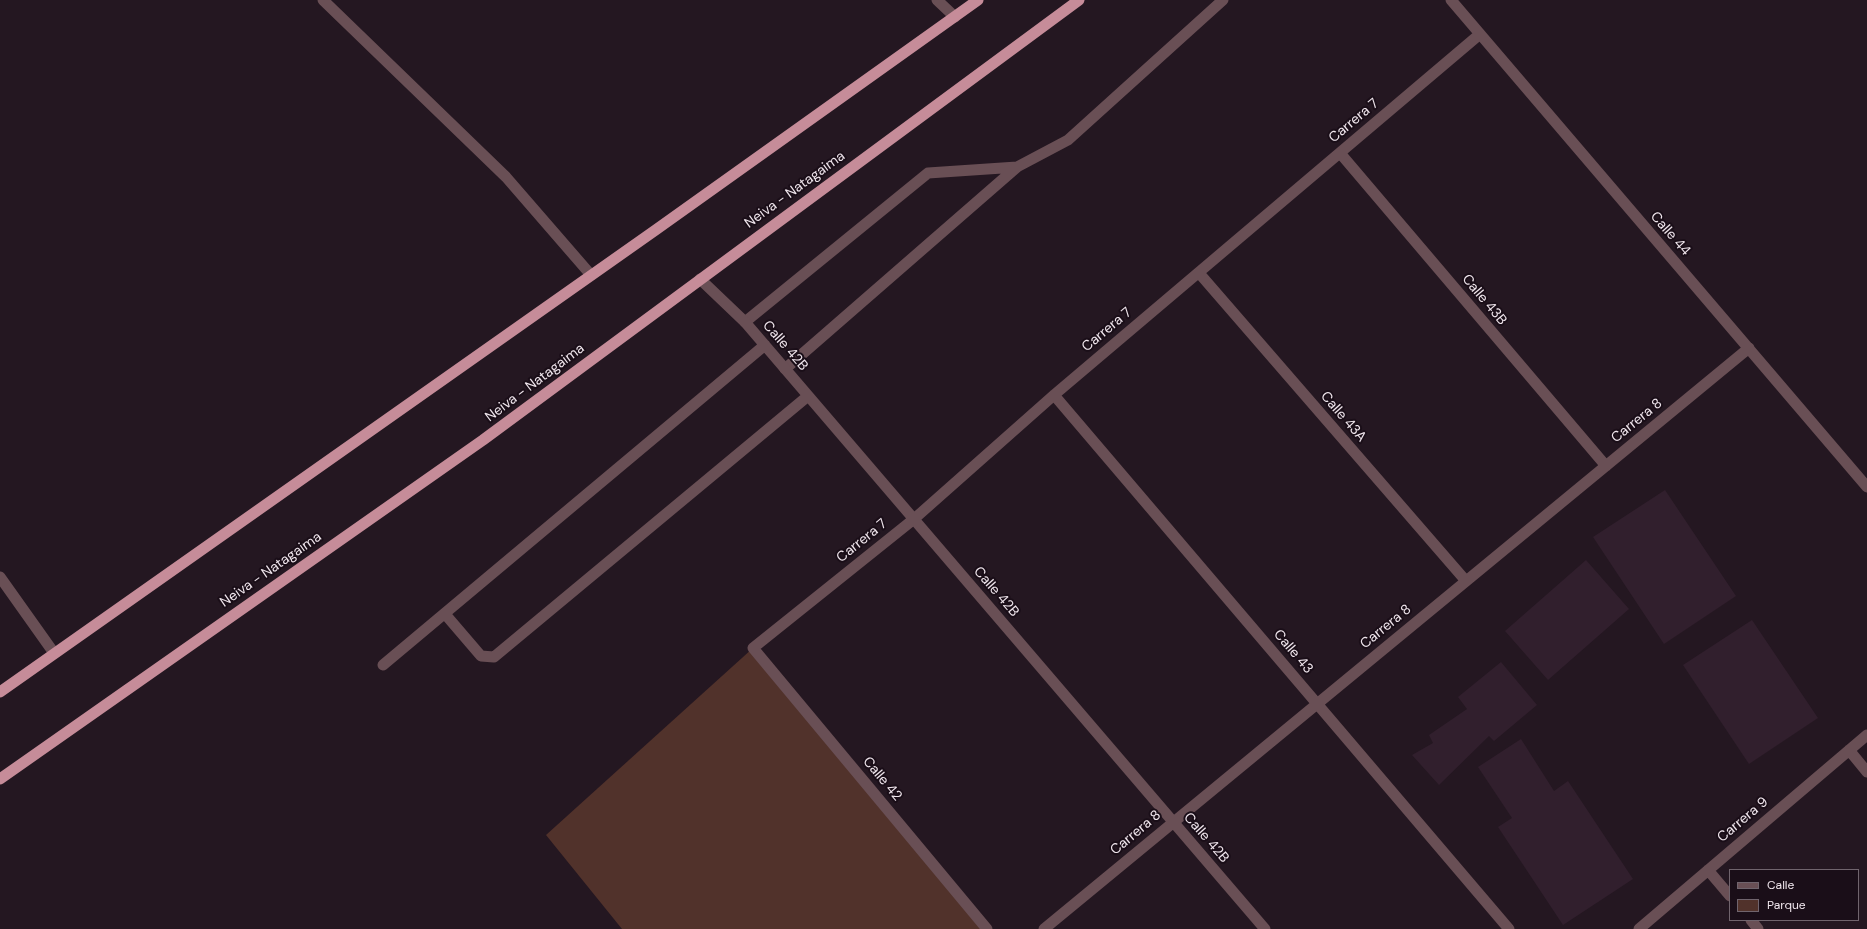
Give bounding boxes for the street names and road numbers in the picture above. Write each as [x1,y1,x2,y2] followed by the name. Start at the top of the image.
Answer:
[1326,95,1382,147] street label: Carrera 7
[742,148,848,232] street label: Neiva - Natagaima
[1646,209,1694,259] street label: Calle 44
[1458,271,1510,329] street label: Calle 43B
[1079,304,1135,356] street label: Carrera 7
[759,318,811,374] street label: Calle 42B
[482,340,588,426] street label: Neiva - Natagaima
[1317,388,1369,446] street label: Calle 43A
[1608,395,1666,447] street label: Carrera 8
[834,516,890,566] street label: Carrera 7
[217,529,325,611] street label: Neiva - Natagaima
[970,564,1022,620] street label: Calle 42B
[1357,601,1415,653] street label: Carrera 8
[1270,627,1316,677] street label: Calle 43
[859,754,905,804] street label: Calle 42
[1714,794,1772,846] street label: Carrera 9
[1107,807,1165,859] street label: Carrera 8
[1180,810,1232,866] street label: Calle 42B

